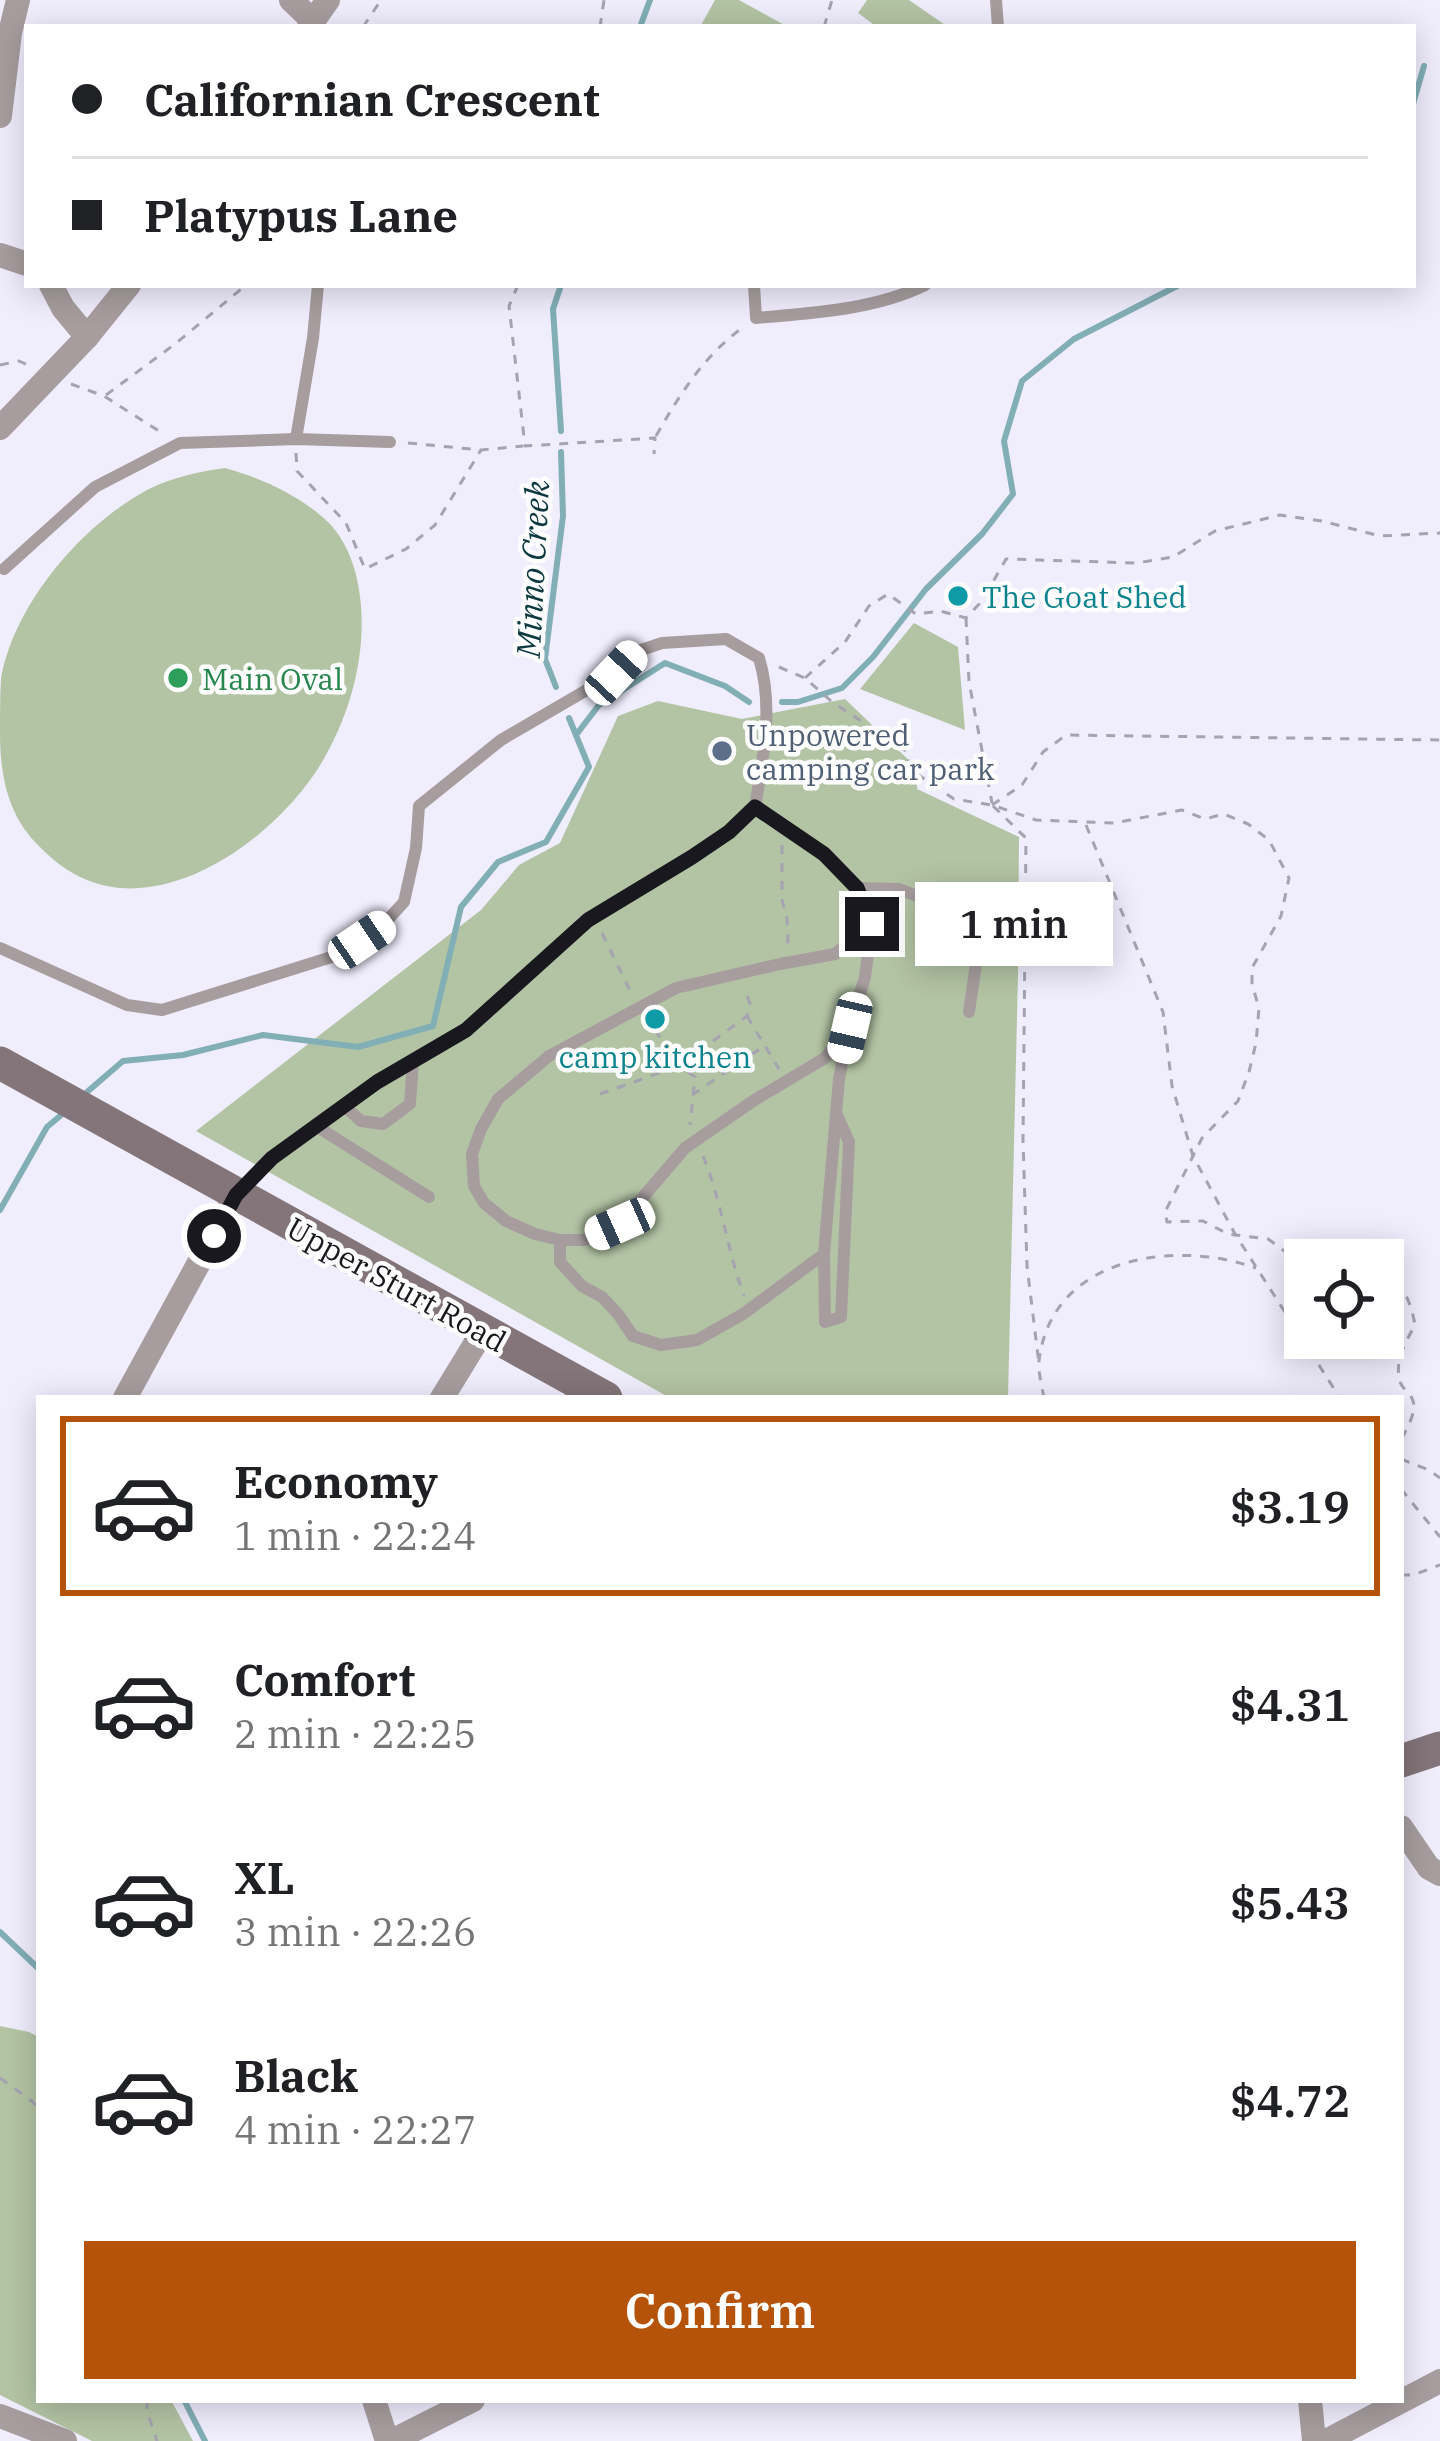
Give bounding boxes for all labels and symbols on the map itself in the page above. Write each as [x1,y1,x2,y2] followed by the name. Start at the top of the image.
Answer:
[506,479,558,660] water label: Minno Creek
[982,577,1187,616] place label: The Goat Shed
[945,583,971,609] marker: The Goat Shed
[578,634,654,712] car
[202,659,343,698] place label: Main Oval
[165,665,191,691] marker: Main Oval
[746,715,995,788] place label: Unpowered camping car park
[709,738,735,764] marker: Unpowered camping car park
[914,882,1112,966] callout: 1 min
[845,897,899,951] route end
[322,905,402,975] car
[824,989,876,1067] car
[642,1006,668,1032] marker: camp kitchen
[559,1037,751,1076] place label: camp kitchen
[580,1193,660,1255] car
[280,1208,514,1360] street label: Upper Sturt Road
[187,1209,241,1263] route start

